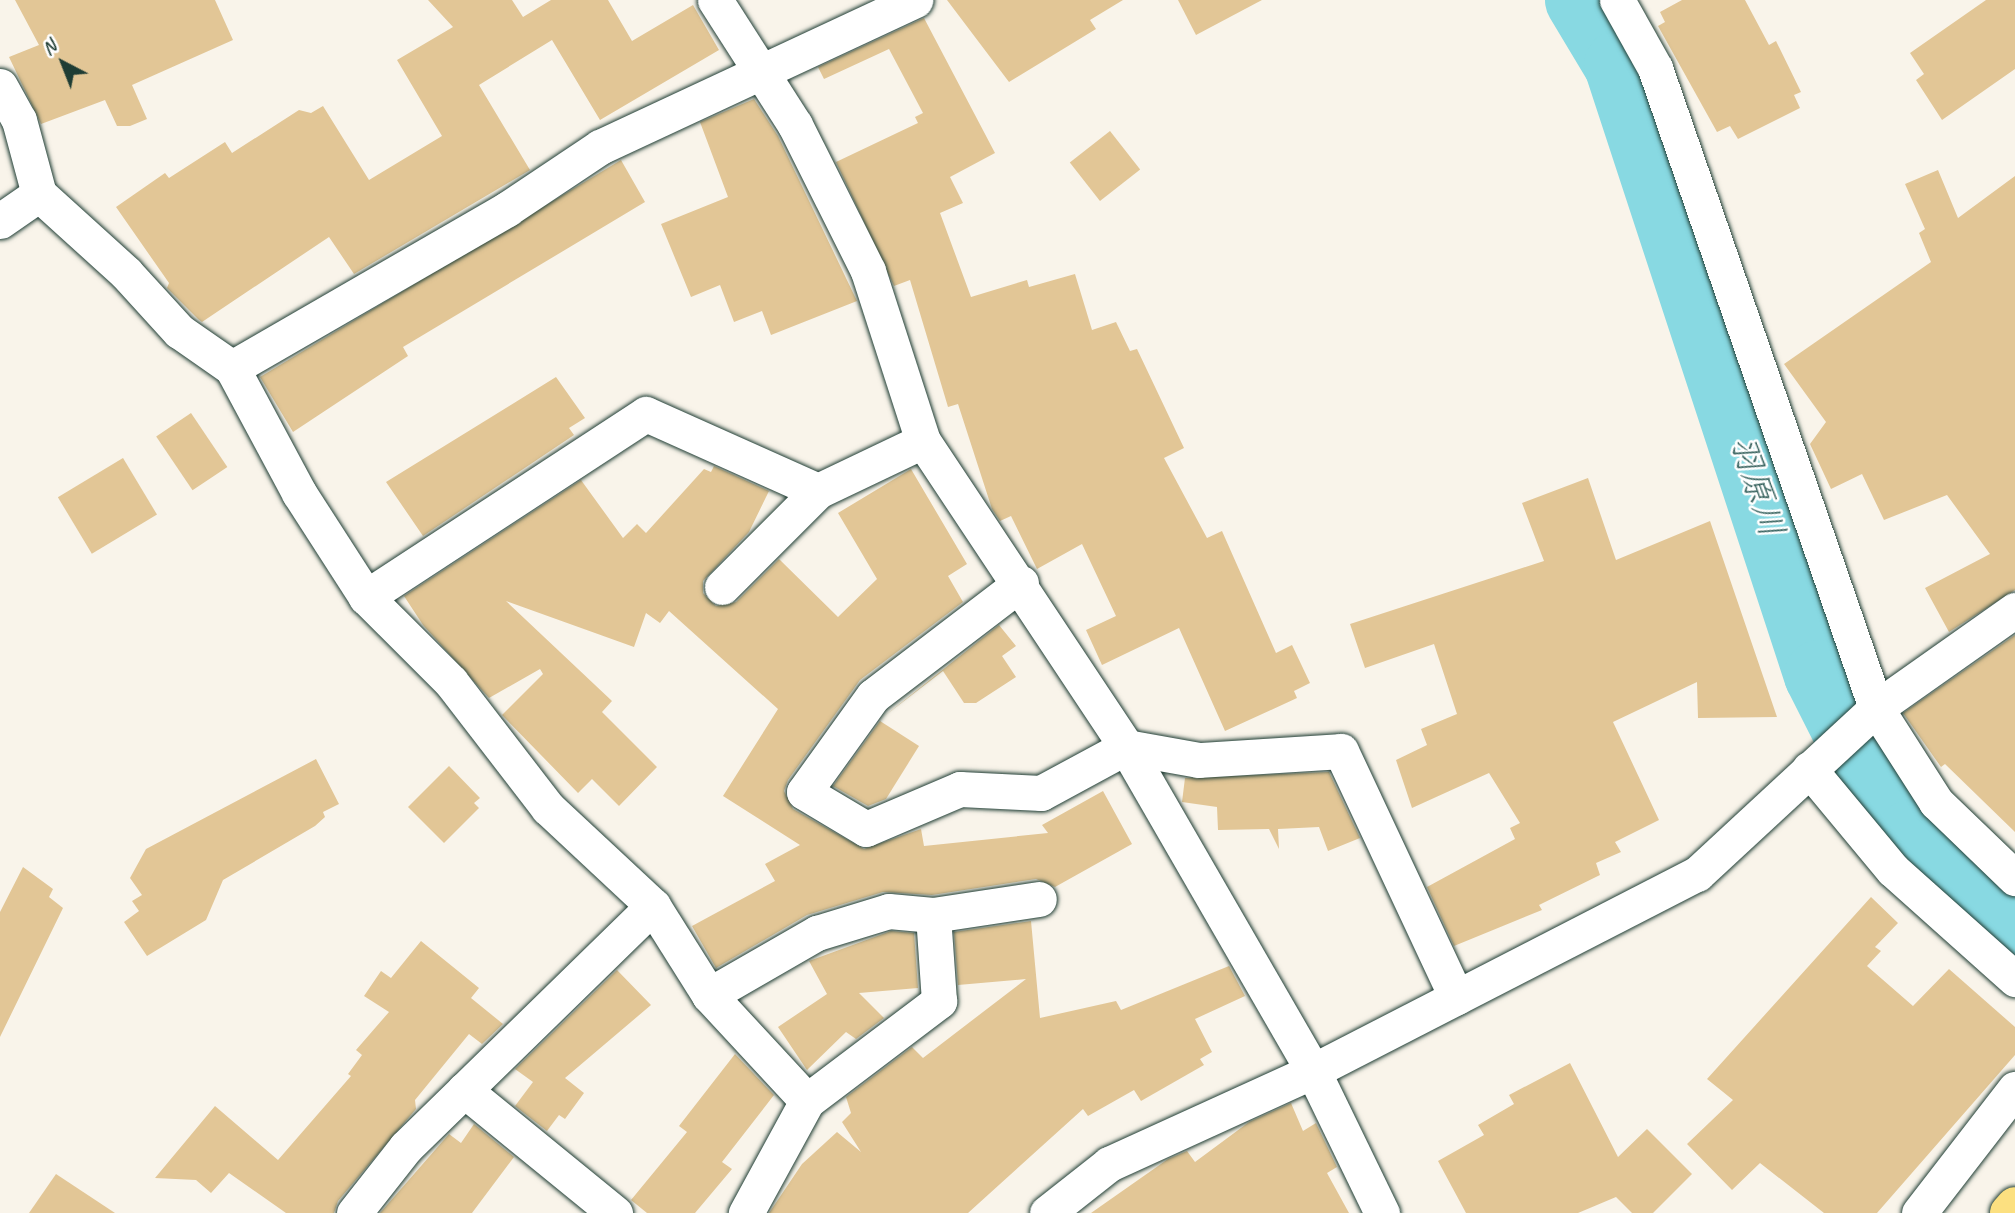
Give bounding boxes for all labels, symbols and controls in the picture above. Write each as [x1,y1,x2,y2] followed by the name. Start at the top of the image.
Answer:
[28,28,98,98] north arrow
[37,35,61,60] text: N
[1721,430,1793,542] water label: 羽原川

